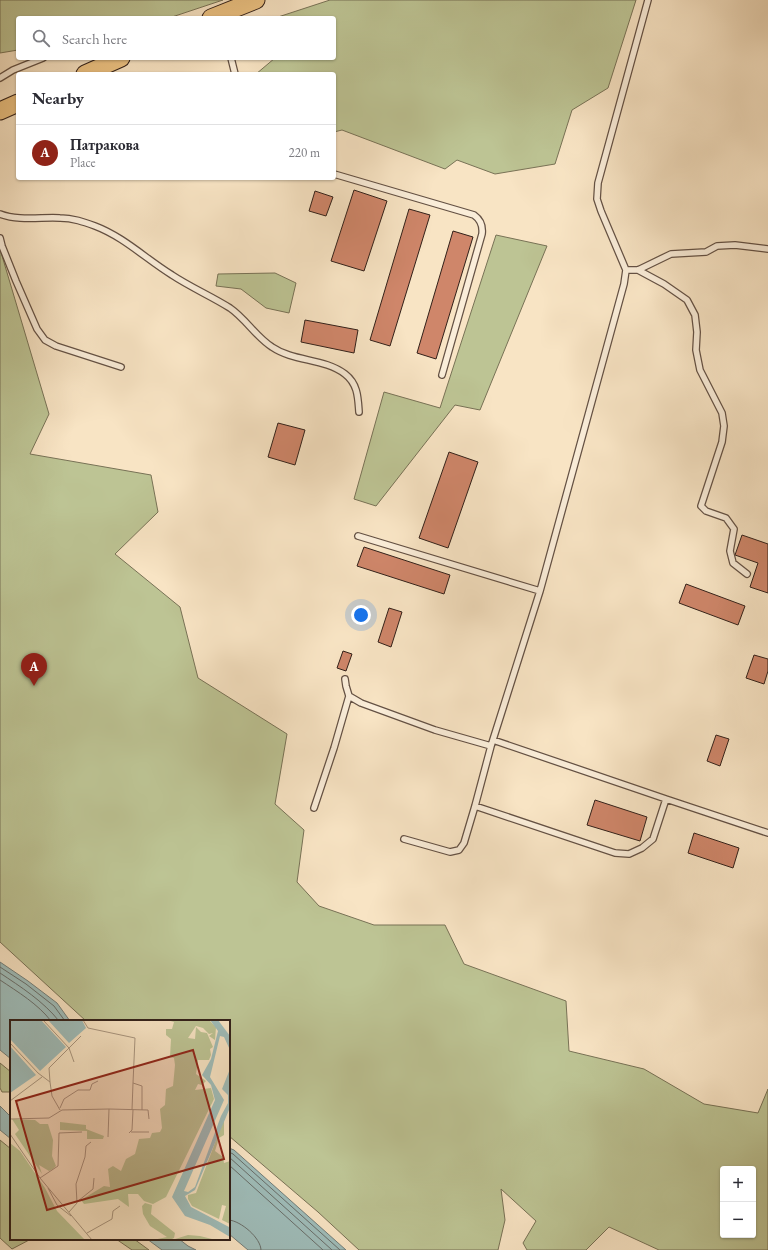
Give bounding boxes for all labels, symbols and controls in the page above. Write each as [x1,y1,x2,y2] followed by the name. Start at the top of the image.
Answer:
[16,16,336,60] search box
[30,27,52,49] icon: search
[62,29,127,48] text: Search here
[32,87,84,109] text: Nearby
[70,135,139,154] text: Патракова
[40,144,50,161] text: A
[289,144,320,161] text: 220 m
[70,154,96,171] text: Place
[351,605,371,625] your location
[21,653,47,686] pin: A
[10,1020,230,1240] inset map
[720,1166,756,1238] map controls
[720,1166,756,1202] button: +
[720,1202,756,1238] button: −

